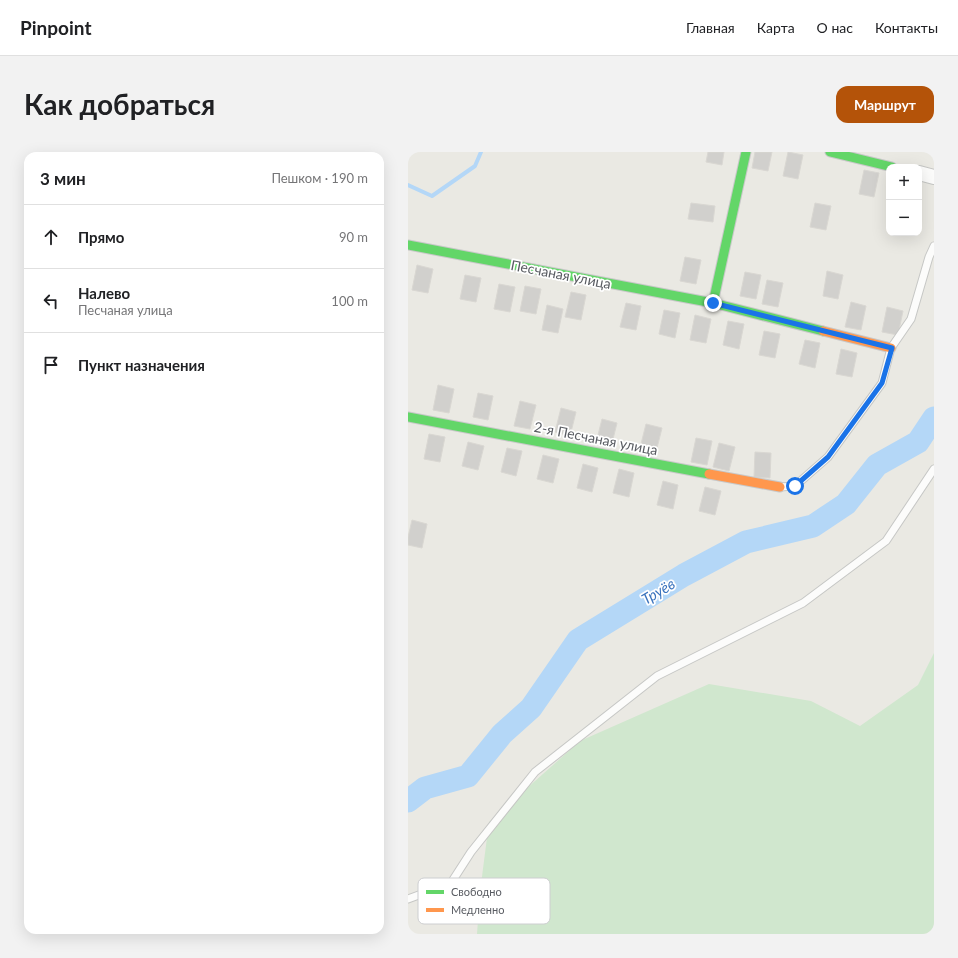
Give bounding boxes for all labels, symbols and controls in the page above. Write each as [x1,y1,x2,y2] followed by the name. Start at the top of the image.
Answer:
[20,16,91,39] text: Pinpoint
[686,19,735,36] text: Главная
[757,19,795,36] text: Карта
[817,19,853,36] text: О нас
[875,19,938,36] text: Контакты
[836,86,934,123] button: Маршрут
[24,87,215,121] text: Как добраться
[886,164,922,236] map controls
[886,164,922,200] button: +
[40,168,86,189] text: 3 мин
[271,170,368,186] text: Пешком · 190 m
[886,200,922,236] button: −
[40,226,62,248] icon: ahead
[78,228,124,246] text: Прямо
[339,229,368,245] text: 90 m
[509,256,613,292] street label: Песчаная улица
[78,284,130,302] text: Налево
[40,290,62,312] icon: left
[331,293,368,309] text: 100 m
[704,294,722,312] route end
[78,302,173,318] text: Песчаная улица
[40,354,62,376] icon: arrive
[78,356,205,374] text: Пункт назначения
[533,418,659,458] street label: 2-я Песчаная улица
[786,477,804,495] route start
[638,574,678,608] water label: Труёв
[418,878,550,924] legend
[451,885,502,898] text: Свободно
[451,903,504,916] text: Медленно

